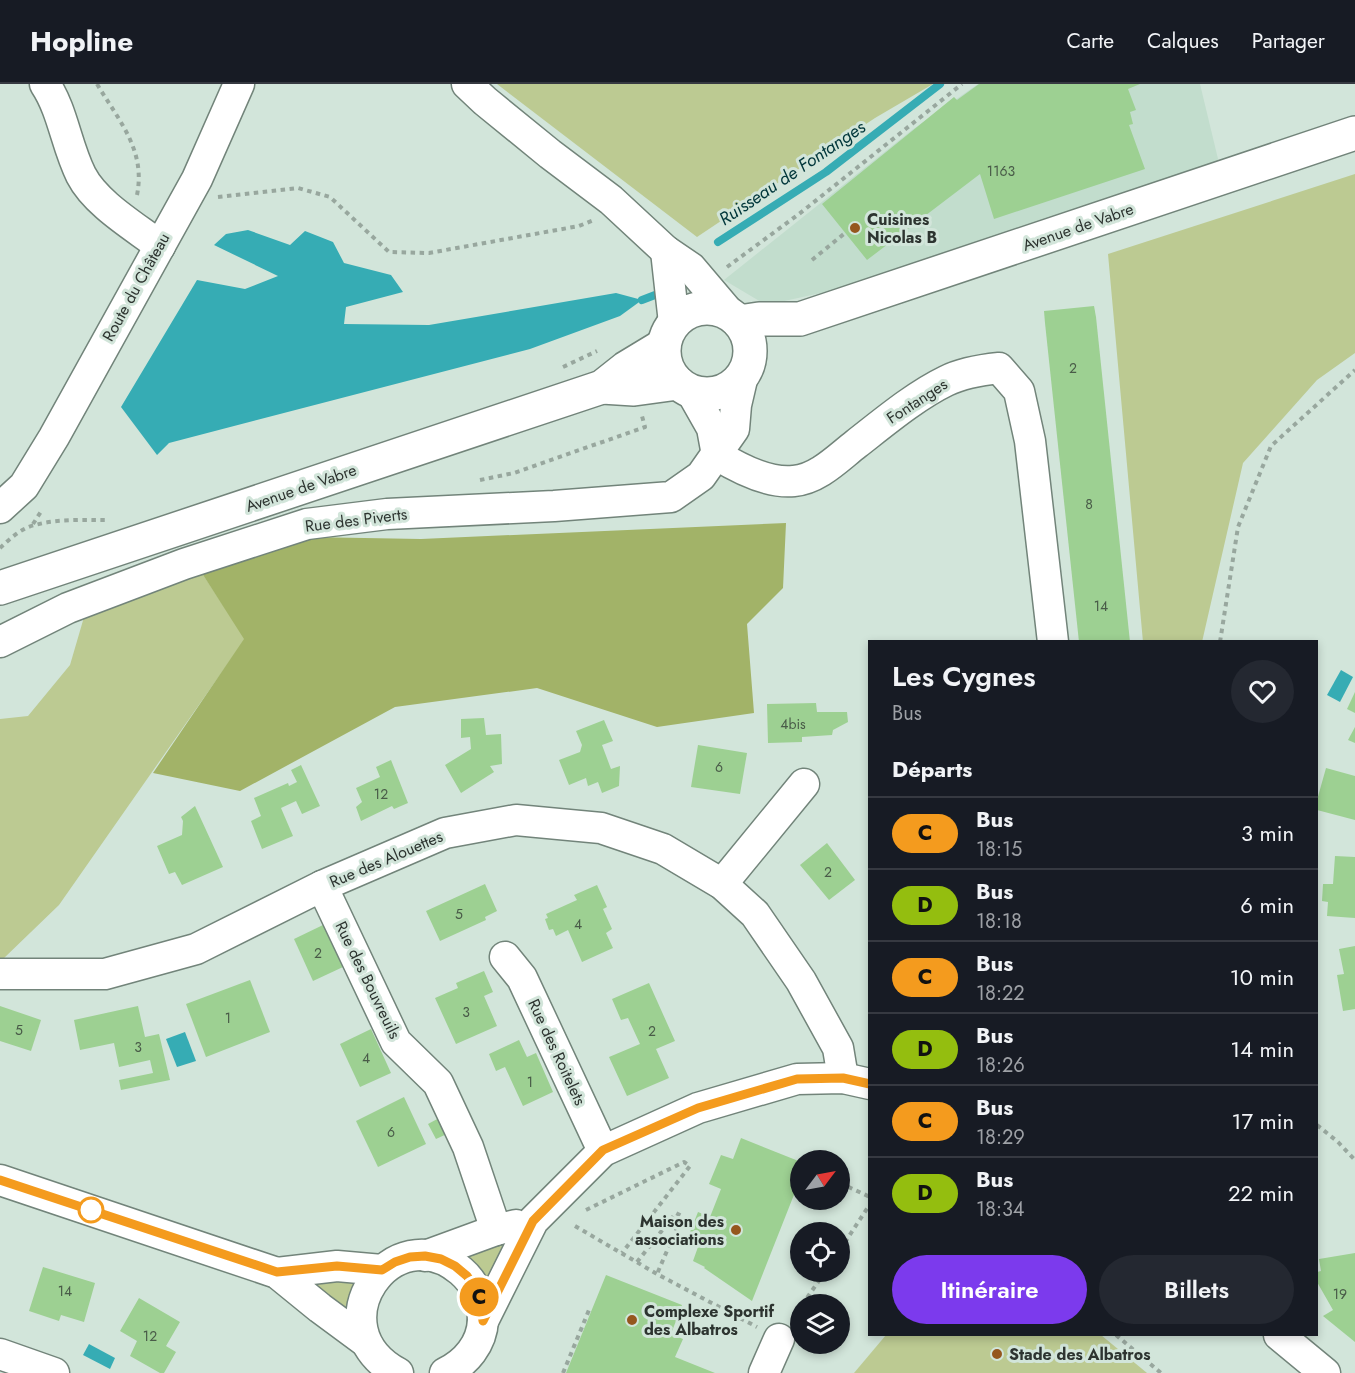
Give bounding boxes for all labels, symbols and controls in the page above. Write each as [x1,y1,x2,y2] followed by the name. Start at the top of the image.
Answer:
[30,21,133,62] text: Hopline
[1067,26,1114,56] text: Carte
[1147,26,1219,56] text: Calques
[1252,26,1325,56] text: Partager
[714,114,871,232] water label: Ruisseau de Fontanges
[987,161,1016,181] house number: 1163
[1019,197,1137,257] street label: Avenue de Vabre
[867,208,937,249] place label: Cuisines Nicolas B
[848,221,862,235] marker: Cuisines Nicolas B
[97,229,175,345] street label: Route du Château
[1069,358,1077,378] house number: 2
[882,373,952,429] street label: Fontanges
[242,458,360,518] street label: Avenue de Vabre
[1085,494,1093,514] house number: 8
[304,502,408,538] street label: Rue des Piverts
[1094,596,1108,616] house number: 14
[892,656,1036,697] text: Les Cygnes
[1231,660,1294,723] button: heart
[892,699,922,728] text: Bus
[780,714,806,734] house number: 4bis
[892,753,972,785] text: Départs
[715,757,723,777] house number: 6
[374,784,388,804] house number: 12
[976,803,1013,835] text: Bus
[1241,817,1294,849] text: 3 min
[918,818,932,848] text: C
[326,825,446,893] street label: Rue des Alouettes
[976,835,1022,864] text: 18:15
[824,862,832,882] house number: 2
[976,875,1013,907] text: Bus
[1240,889,1294,921] text: 6 min
[917,890,933,920] text: D
[455,904,463,924] house number: 5
[976,907,1022,936] text: 18:18
[574,914,582,934] house number: 4
[330,917,406,1043] street label: Rue des Bouvreuils
[314,943,322,963] house number: 2
[976,947,1013,979] text: Bus
[1230,961,1294,993] text: 10 min
[918,962,932,992] text: C
[976,979,1025,1008] text: 18:22
[522,995,592,1109] street label: Rue des Roitelets
[462,1002,470,1022] house number: 3
[225,1008,231,1028] house number: 1
[976,1019,1013,1051] text: Bus
[15,1020,23,1040] house number: 5
[648,1021,656,1041] house number: 2
[1230,1033,1294,1065] text: 14 min
[917,1034,933,1064] text: D
[134,1037,142,1057] house number: 3
[362,1048,370,1068] house number: 4
[976,1051,1025,1080] text: 18:26
[527,1072,533,1092] house number: 1
[976,1091,1013,1123] text: Bus
[1232,1105,1294,1137] text: 17 min
[918,1106,932,1136] text: C
[387,1122,395,1142] house number: 6
[976,1123,1025,1152] text: 18:29
[790,1150,850,1210] north arrow
[790,1150,850,1354] map controls
[976,1163,1013,1195] text: Bus
[1228,1177,1294,1209] text: 22 min
[917,1178,933,1208] text: D
[976,1195,1025,1224] text: 18:34
[78,1197,104,1223] unlabelled marker
[635,1210,724,1251] place label: Maison des associations
[790,1222,850,1282] button: locate
[729,1223,743,1237] marker: Maison des associations
[892,1255,1087,1324] button: Itinéraire
[1099,1255,1294,1324] button: Billets
[460,1278,498,1316] line badge: C
[58,1281,72,1301] house number: 14
[472,1282,486,1312] text: C
[1333,1284,1347,1304] house number: 19
[790,1294,850,1354] button: layers
[644,1300,776,1341] place label: Complexe Sportif des Albatros
[625,1313,639,1327] marker: Complexe Sportif des Albatros
[143,1326,157,1346] house number: 12
[1009,1343,1150,1366] place label: Stade des Albatros
[990,1347,1004,1361] marker: Stade des Albatros

